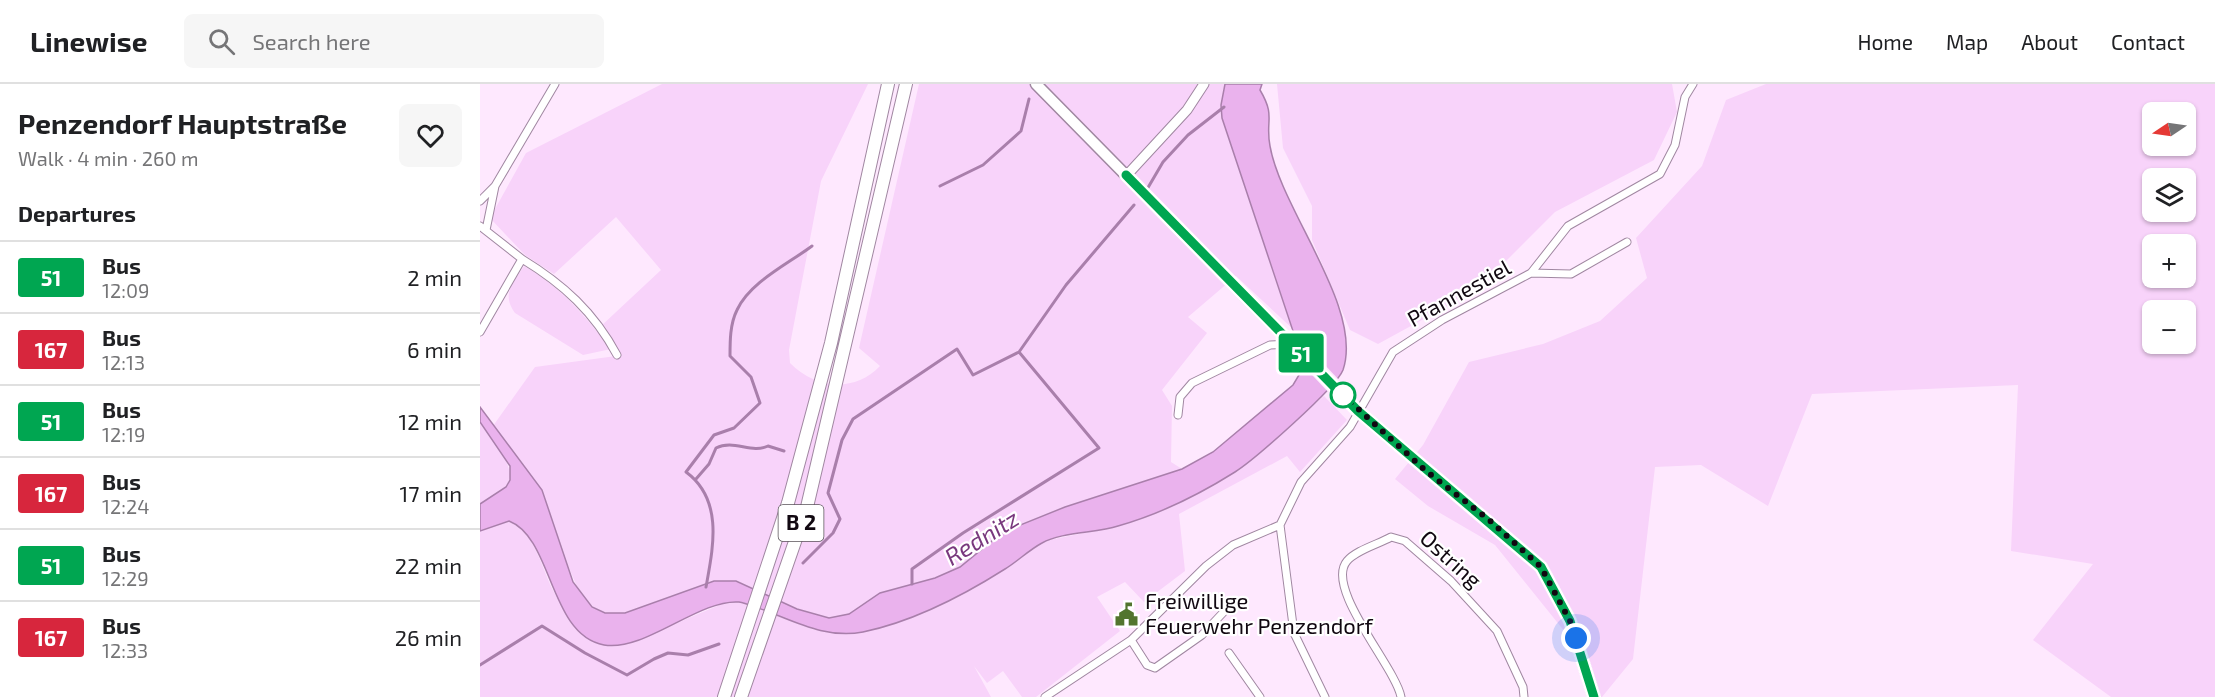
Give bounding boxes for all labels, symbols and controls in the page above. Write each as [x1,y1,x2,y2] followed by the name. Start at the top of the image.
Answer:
[184,14,604,68] search box
[30,24,148,58] text: Linewise
[205,25,238,58] icon: search
[253,28,371,54] text: Search here
[1857,29,1913,54] text: Home
[1946,29,1988,54] text: Map
[2021,29,2078,54] text: About
[2111,29,2185,54] text: Contact
[2142,102,2196,156] north arrow
[2142,102,2196,354] map controls
[399,104,462,167] button: heart
[18,106,347,140] text: Penzendorf Hauptstraße
[18,146,198,170] text: Walk · 4 min · 260 m
[2142,168,2196,222] button: layers
[18,200,136,226] text: Departures
[2142,234,2196,288] button: +
[102,252,141,278] text: Bus
[1402,253,1515,331] street label: Pfannestiel
[407,264,462,290] text: 2 min
[41,265,61,290] text: 51
[102,278,149,302] text: 12:09
[2142,300,2196,354] button: −
[102,324,141,350] text: Bus
[1274,334,1328,372] line badge: 51
[407,336,462,362] text: 6 min
[35,337,67,362] text: 167
[1291,341,1311,366] text: 51
[102,350,145,374] text: 12:13
[1330,382,1356,408] unlabelled marker
[102,396,141,422] text: Bus
[398,408,462,434] text: 12 min
[41,409,61,434] text: 51
[102,422,145,446] text: 12:19
[102,468,141,494] text: Bus
[400,480,462,506] text: 17 min
[35,481,67,506] text: 167
[102,494,149,518] text: 12:24
[939,503,1024,571] water label: Rednitz
[778,505,824,541] road number: B 2
[1416,524,1488,593] street label: Ostring
[102,540,141,566] text: Bus
[395,552,462,578] text: 22 min
[41,553,61,578] text: 51
[102,566,149,590] text: 12:29
[1145,587,1374,638] place label: Freiwillige Feuerwehr Penzendorf
[1114,601,1140,627] public building icon: Freiwillige Feuerwehr Penzendorf
[102,612,141,638] text: Bus
[1561,623,1591,653] your location
[395,624,462,650] text: 26 min
[35,625,67,650] text: 167
[102,638,148,662] text: 12:33

